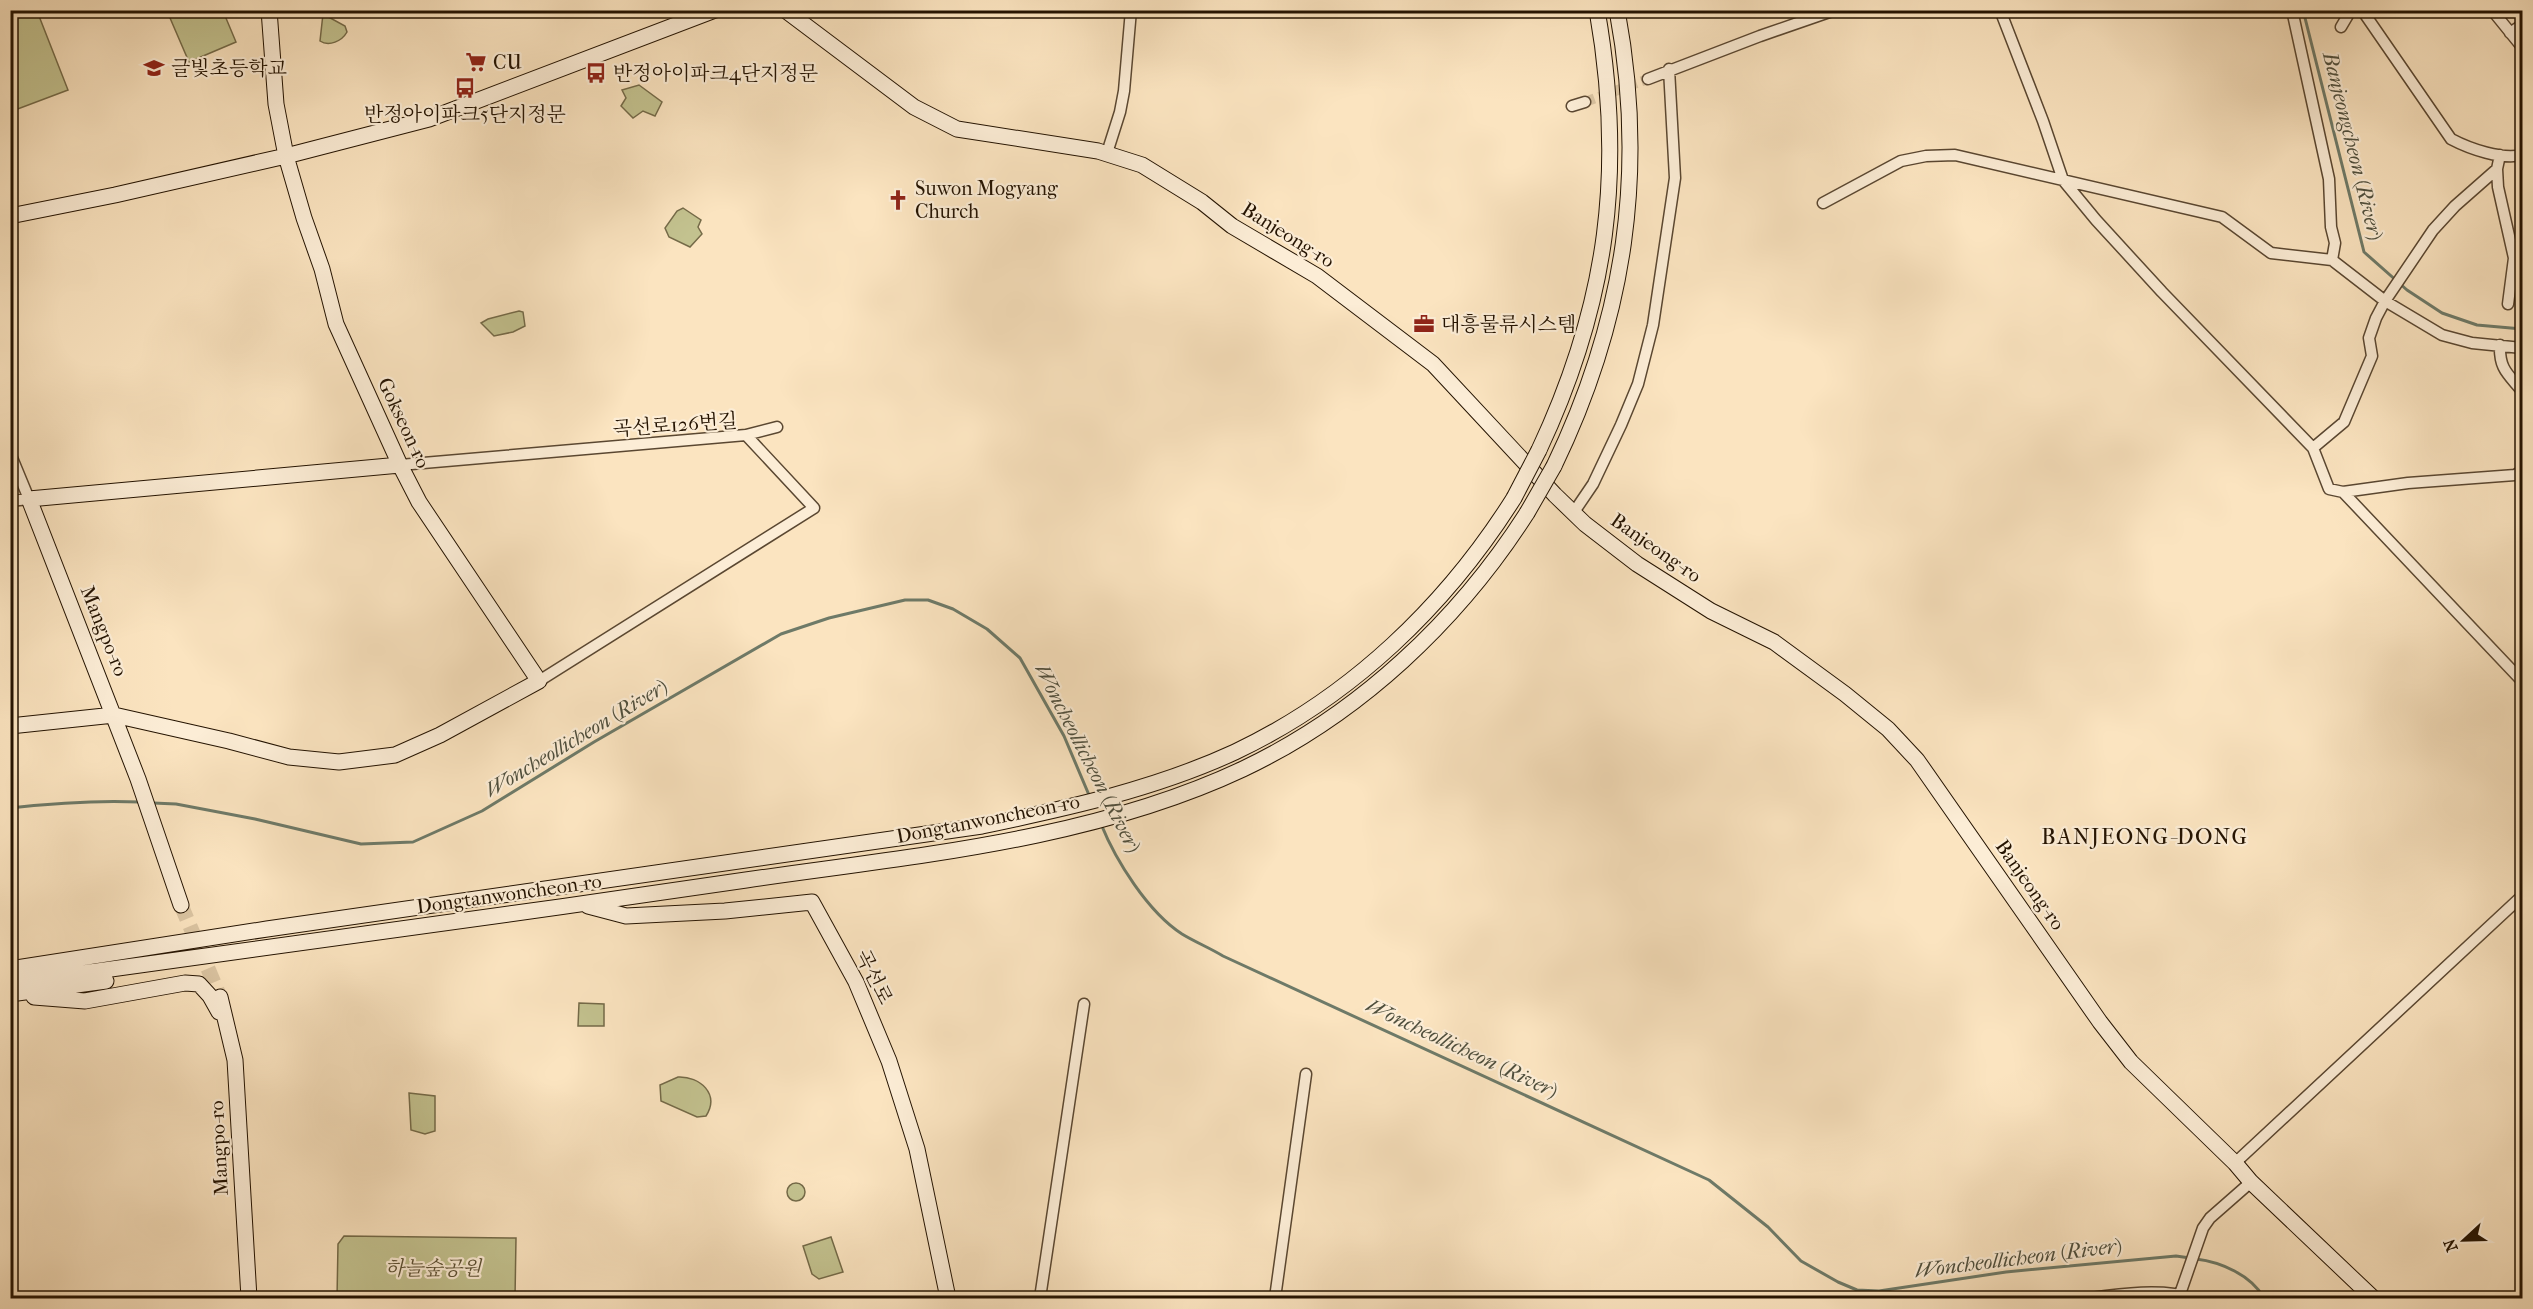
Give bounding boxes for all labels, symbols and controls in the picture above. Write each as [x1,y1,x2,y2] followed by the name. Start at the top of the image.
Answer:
[2318,49,2388,243] water label: Banjeongcheon (River)
[464,50,488,74] supermarket icon: CU
[493,51,522,74] place label: CU
[142,56,166,80] school or university icon: 글빛초등학교
[171,57,288,80] place label: 글빛초등학교
[584,61,608,85] bus stop icon: 반정아이파크4단지정문
[613,62,818,85] place label: 반정아이파크4단지정문
[453,76,477,100] bus stop icon: 반정아이파크5단지정문
[364,103,566,126] place label: 반정아이파크5단지정문
[915,177,1058,223] place label: Suwon Mogyang Church
[886,188,910,212] church icon: Suwon Mogyang Church
[1237,197,1339,273] street label: Banjeong-ro
[1412,312,1436,336] office icon: 대흥물류시스템
[1441,313,1576,336] place label: 대흥물류시스템
[373,374,435,472] street label: Gokseon-ro
[612,409,738,441] street label: 곡선로126번길
[1606,509,1706,587] street label: Banjeong-ro
[75,583,133,679] street label: Mangpo-ro
[1030,660,1146,857] water label: Woncheollicheon (River)
[480,674,672,802] water label: Woncheollicheon (River)
[894,790,1082,848] street label: Dongtanwoncheon-ro
[2041,824,2249,850] district label: BANJEONG-DONG
[1991,835,2069,935] street label: Banjeong-ro
[415,870,603,918] street label: Dongtanwoncheon-ro
[851,946,897,1008] street label: 곡선로
[1362,993,1562,1103] water label: Woncheollicheon (River)
[205,1100,233,1196] street label: Mangpo-ro
[2434,1210,2494,1270] north arrow
[1913,1233,2123,1283] water label: Woncheollicheon (River)
[2439,1235,2462,1255] text: N
[385,1257,483,1280] park label: 하늘숲공원

